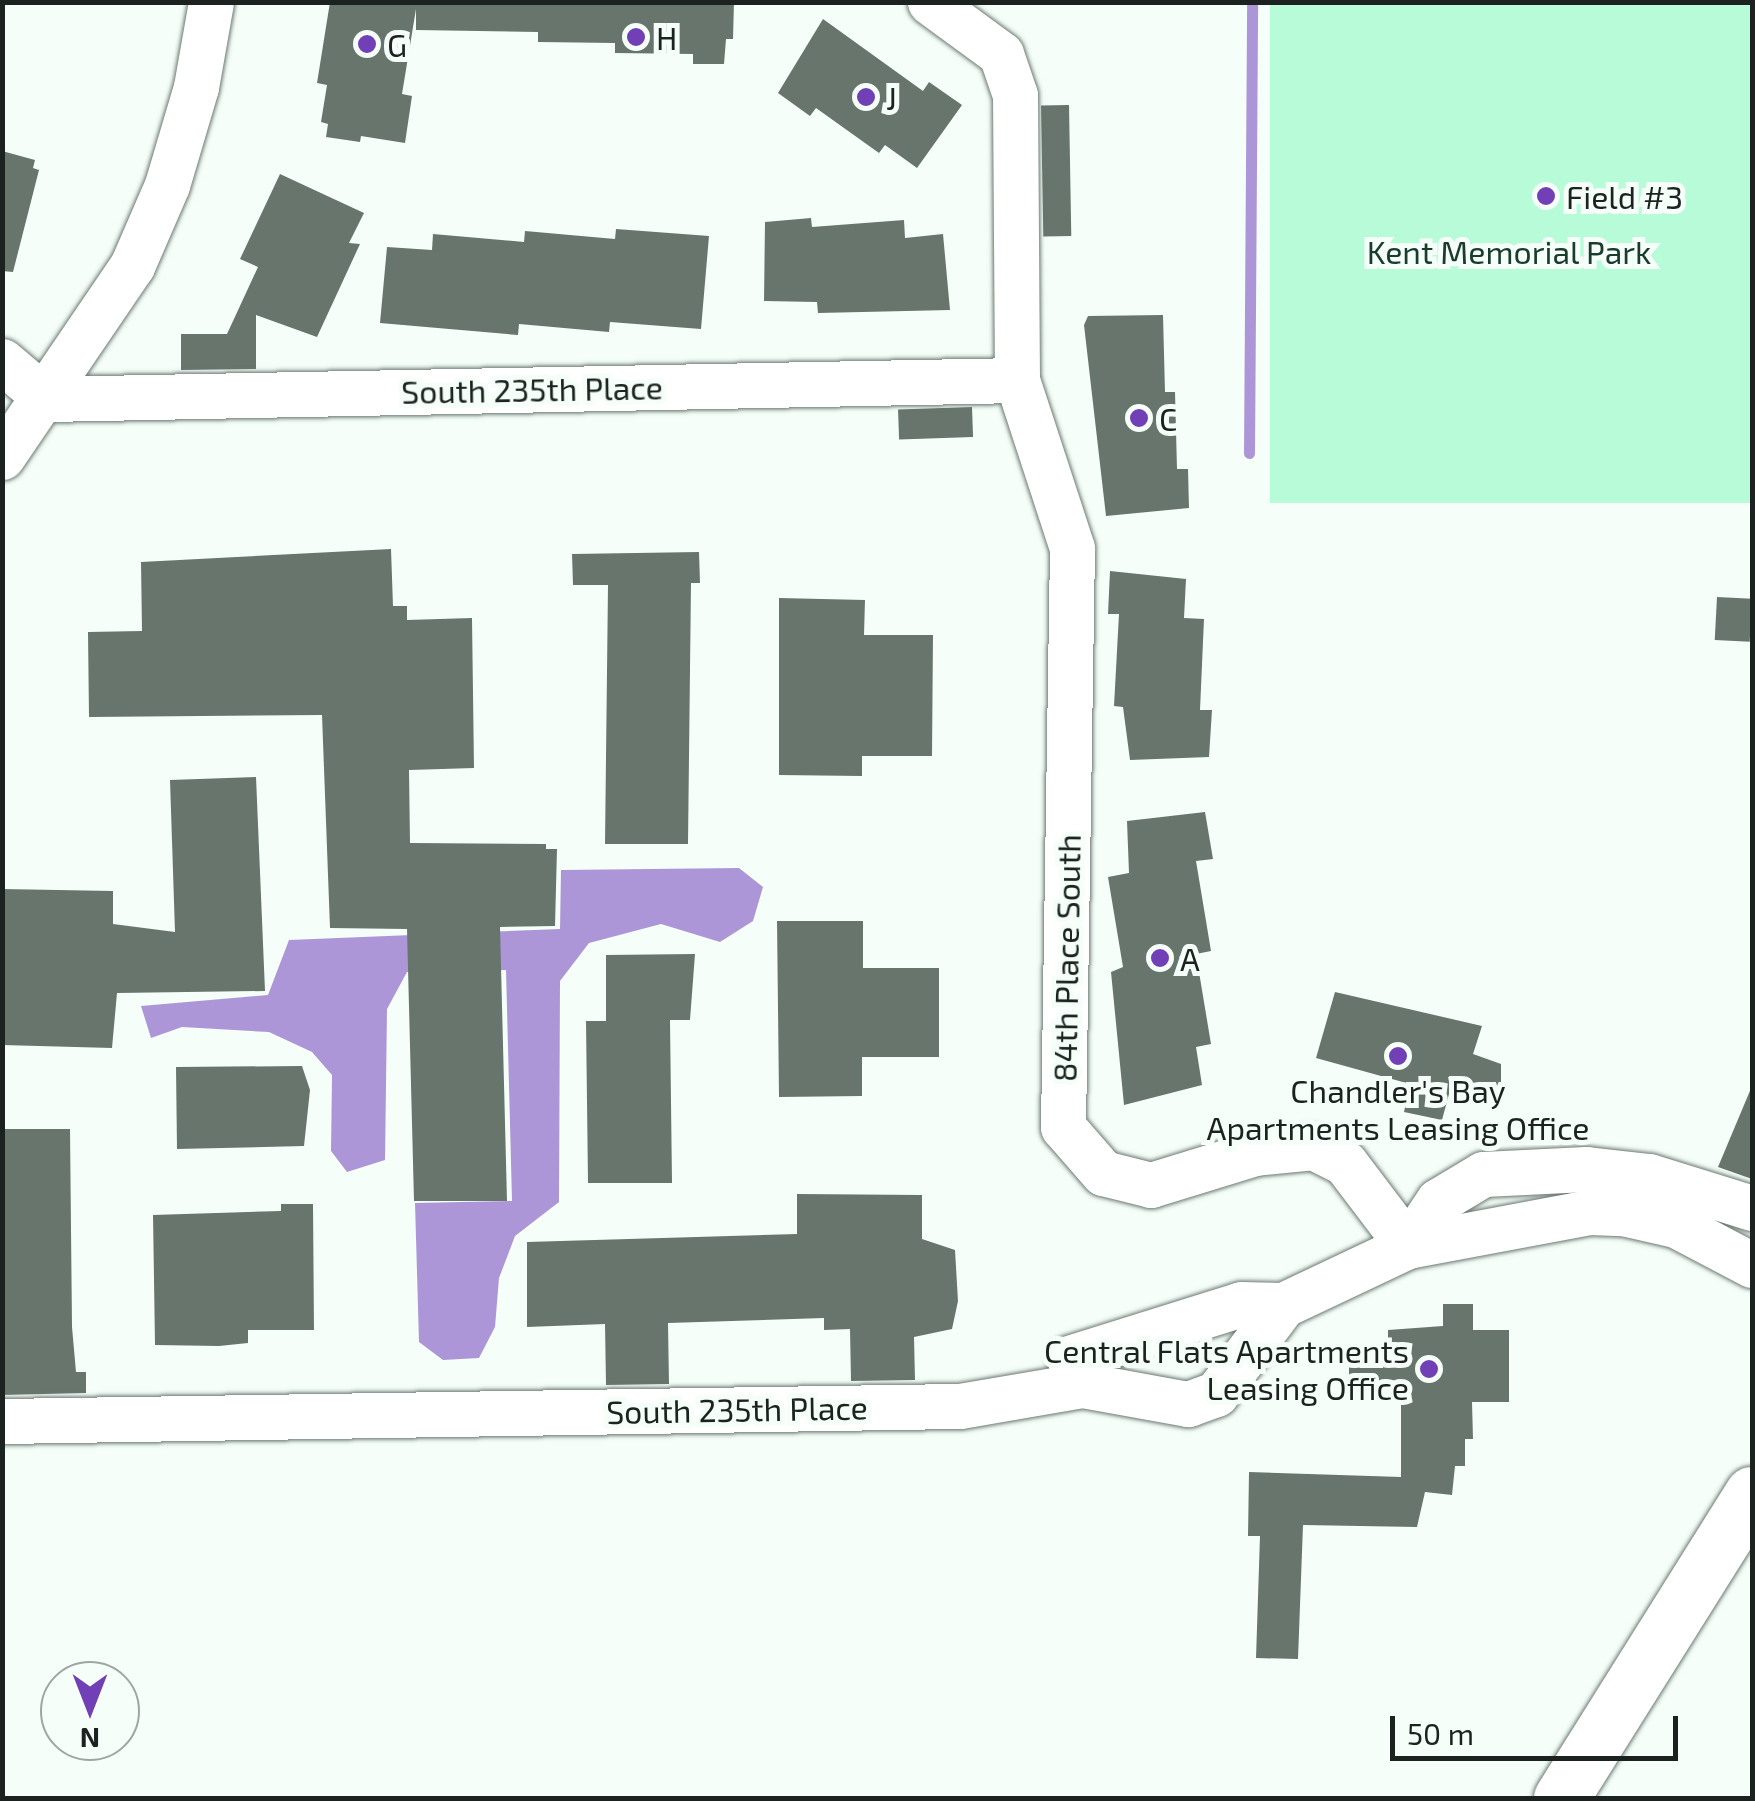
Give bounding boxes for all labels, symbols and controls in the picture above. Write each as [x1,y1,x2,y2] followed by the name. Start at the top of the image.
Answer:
[656,18,677,56] place label: H
[387,25,407,63] place label: G
[625,26,647,48] marker: H
[356,33,378,55] marker: G
[886,78,897,116] place label: J
[855,86,877,108] marker: J
[1566,177,1683,215] place label: Field #3
[1535,185,1557,207] marker: Field #3
[1366,232,1652,270] park label: Kent Memorial Park
[401,368,663,410] street label: South 235th Place
[1159,399,1177,437] place label: C
[1128,407,1150,429] marker: C
[1045,834,1087,1082] street label: 84th Place South
[1180,939,1200,977] place label: A
[1149,947,1171,969] marker: A
[1387,1045,1409,1067] marker: Chandler's Bay Apartments Leasing Office
[1206,1072,1590,1147] place label: Chandler's Bay Apartments Leasing Office
[1043,1332,1409,1407] place label: Central Flats Apartments Leasing Office
[1418,1358,1440,1380] marker: Central Flats Apartments Leasing Office
[606,1388,868,1430] street label: South 235th Place
[40,1661,140,1761] north arrow
[1395,1696,1682,1758] scale bar
[1407,1715,1474,1751] text: 50 m
[80,1722,100,1756] text: N

